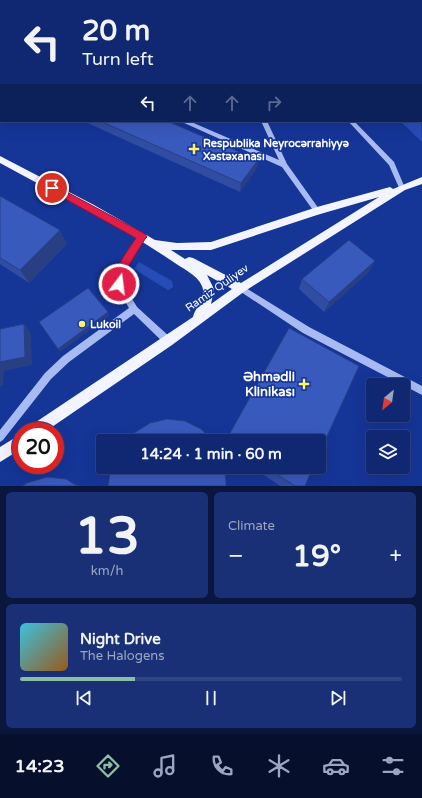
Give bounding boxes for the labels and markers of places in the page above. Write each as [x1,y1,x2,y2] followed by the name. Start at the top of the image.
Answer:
[203,137,349,163] place label: Respublika Neyrocərrahiyyə Xəstəxanası
[188,143,200,155] marker: Respublika Neyrocərrahiyyə Xəstəxanası
[35,171,69,205] pin
[90,318,121,331] place label: Lukoil
[77,319,87,329] marker: Lukoil
[243,369,295,400] place label: Əhmədli Klinikası
[298,378,310,390] marker: Əhmədli Klinikası

